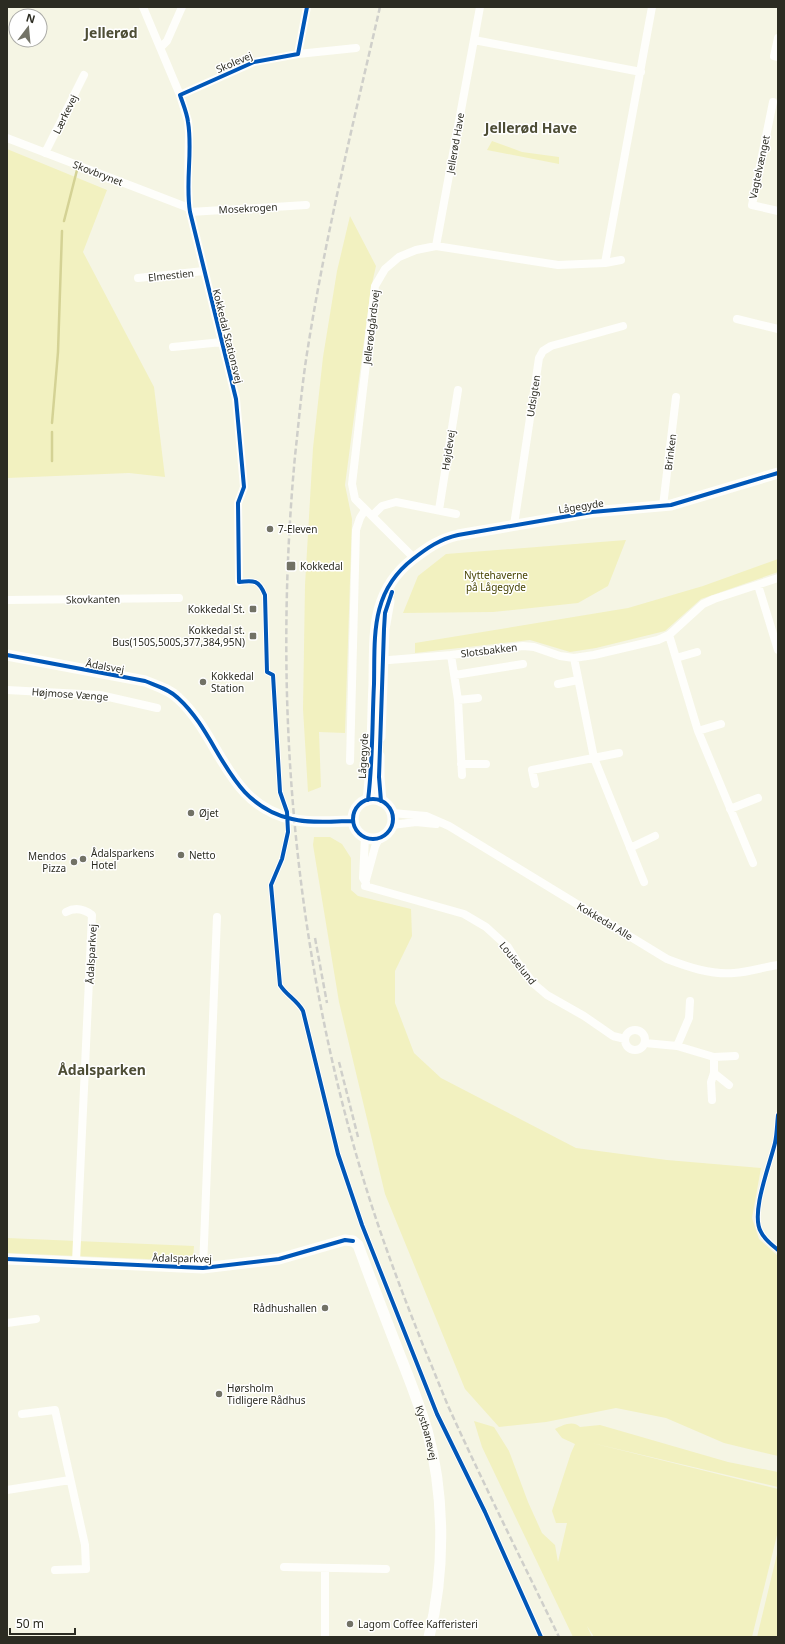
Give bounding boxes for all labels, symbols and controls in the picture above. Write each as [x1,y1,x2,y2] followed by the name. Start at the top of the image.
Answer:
[8,8,48,48] north arrow
[25,9,37,26] text: N
[82,23,138,42] district label: Jellerød
[214,48,254,76] street label: Skolevej
[49,92,81,136] street label: Lærkevej
[443,111,467,176] street label: Jellerød Have
[483,118,577,137] district label: Jellerød Have
[745,134,773,200] street label: Vagtelvænget
[71,157,125,189] street label: Skovbrynet
[218,199,278,217] street label: Mosekrogen
[147,266,195,284] street label: Elmestien
[210,287,246,385] street label: Kokkedal Stationsvej
[359,289,383,366] street label: Jellerødgårdsvej
[523,374,543,418] street label: Udsigten
[438,429,458,471] street label: Højdevej
[661,433,679,471] street label: Brinken
[557,495,605,516] street label: Lågegyde
[278,522,317,536] place label: 7-Eleven
[265,524,275,534] marker: 7-Eleven
[300,559,343,573] place label: Kokkedal
[285,560,297,572] marker: Kokkedal
[464,568,528,594] park label: Nyttehaverne på Lågegyde
[66,592,120,606] street label: Skovkanten
[188,602,245,616] place label: Kokkedal St.
[248,604,258,614] marker: Kokkedal St.
[112,623,245,649] place label: Kokkedal st. Bus(150S,500S,377,384,95N)
[248,631,258,641] marker: Kokkedal st. Bus(150S,500S,377,384,95N)
[460,640,518,660] street label: Slotsbakken
[85,656,125,676] street label: Ådalsvej
[211,669,254,695] place label: Kokkedal Station
[198,677,208,687] marker: Kokkedal Station
[31,684,109,704] street label: Højmose Vænge
[355,732,371,779] street label: Lågegyde
[199,806,219,820] place label: Øjet
[186,808,196,818] marker: Øjet
[91,846,155,872] place label: Ådalsparkens Hotel
[189,848,216,862] place label: Netto
[28,849,66,875] place label: Mendos Pizza
[176,850,186,860] marker: Netto
[78,854,88,864] marker: Ådalsparkens Hotel
[69,857,79,867] marker: Mendos Pizza
[575,899,636,943] street label: Kokkedal Alle
[82,924,100,984] street label: Ådalsparkvej
[496,939,540,987] street label: Louiselund
[58,1060,146,1079] district label: Ådalsparken
[152,1250,212,1266] street label: Ådalsparkvej
[253,1301,317,1315] place label: Rådhushallen
[320,1303,330,1313] marker: Rådhushallen
[227,1381,306,1407] place label: Hørsholm Tidligere Rådhus
[214,1389,224,1399] marker: Hørsholm Tidligere Rådhus
[412,1403,441,1461] street label: Kystbanevej
[10,1610,75,1636] scale bar
[16,1615,44,1632] text: 50 m
[358,1617,478,1631] place label: Lagom Coffee Kafferisteri
[345,1619,355,1629] marker: Lagom Coffee Kafferisteri

